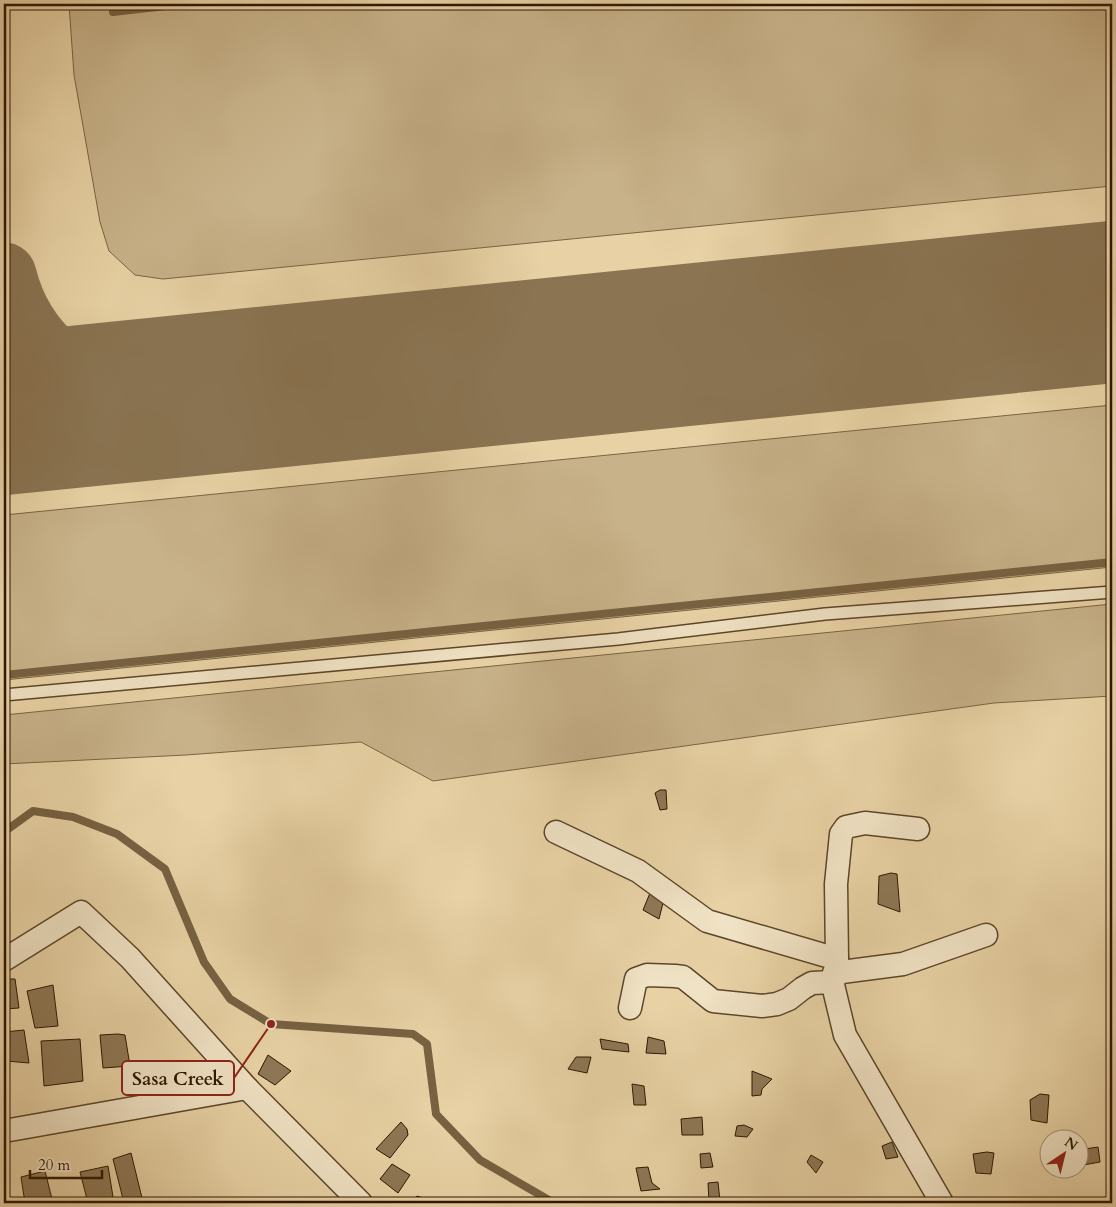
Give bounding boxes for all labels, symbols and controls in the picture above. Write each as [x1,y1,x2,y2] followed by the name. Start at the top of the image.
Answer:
[122,1061,234,1095] callout: Sasa Creek
[132,1066,224,1092] text: Sasa Creek
[1038,1130,1088,1180] north arrow
[1061,1132,1082,1155] text: N
[30,1147,102,1179] scale bar
[38,1155,70,1175] text: 20 m

